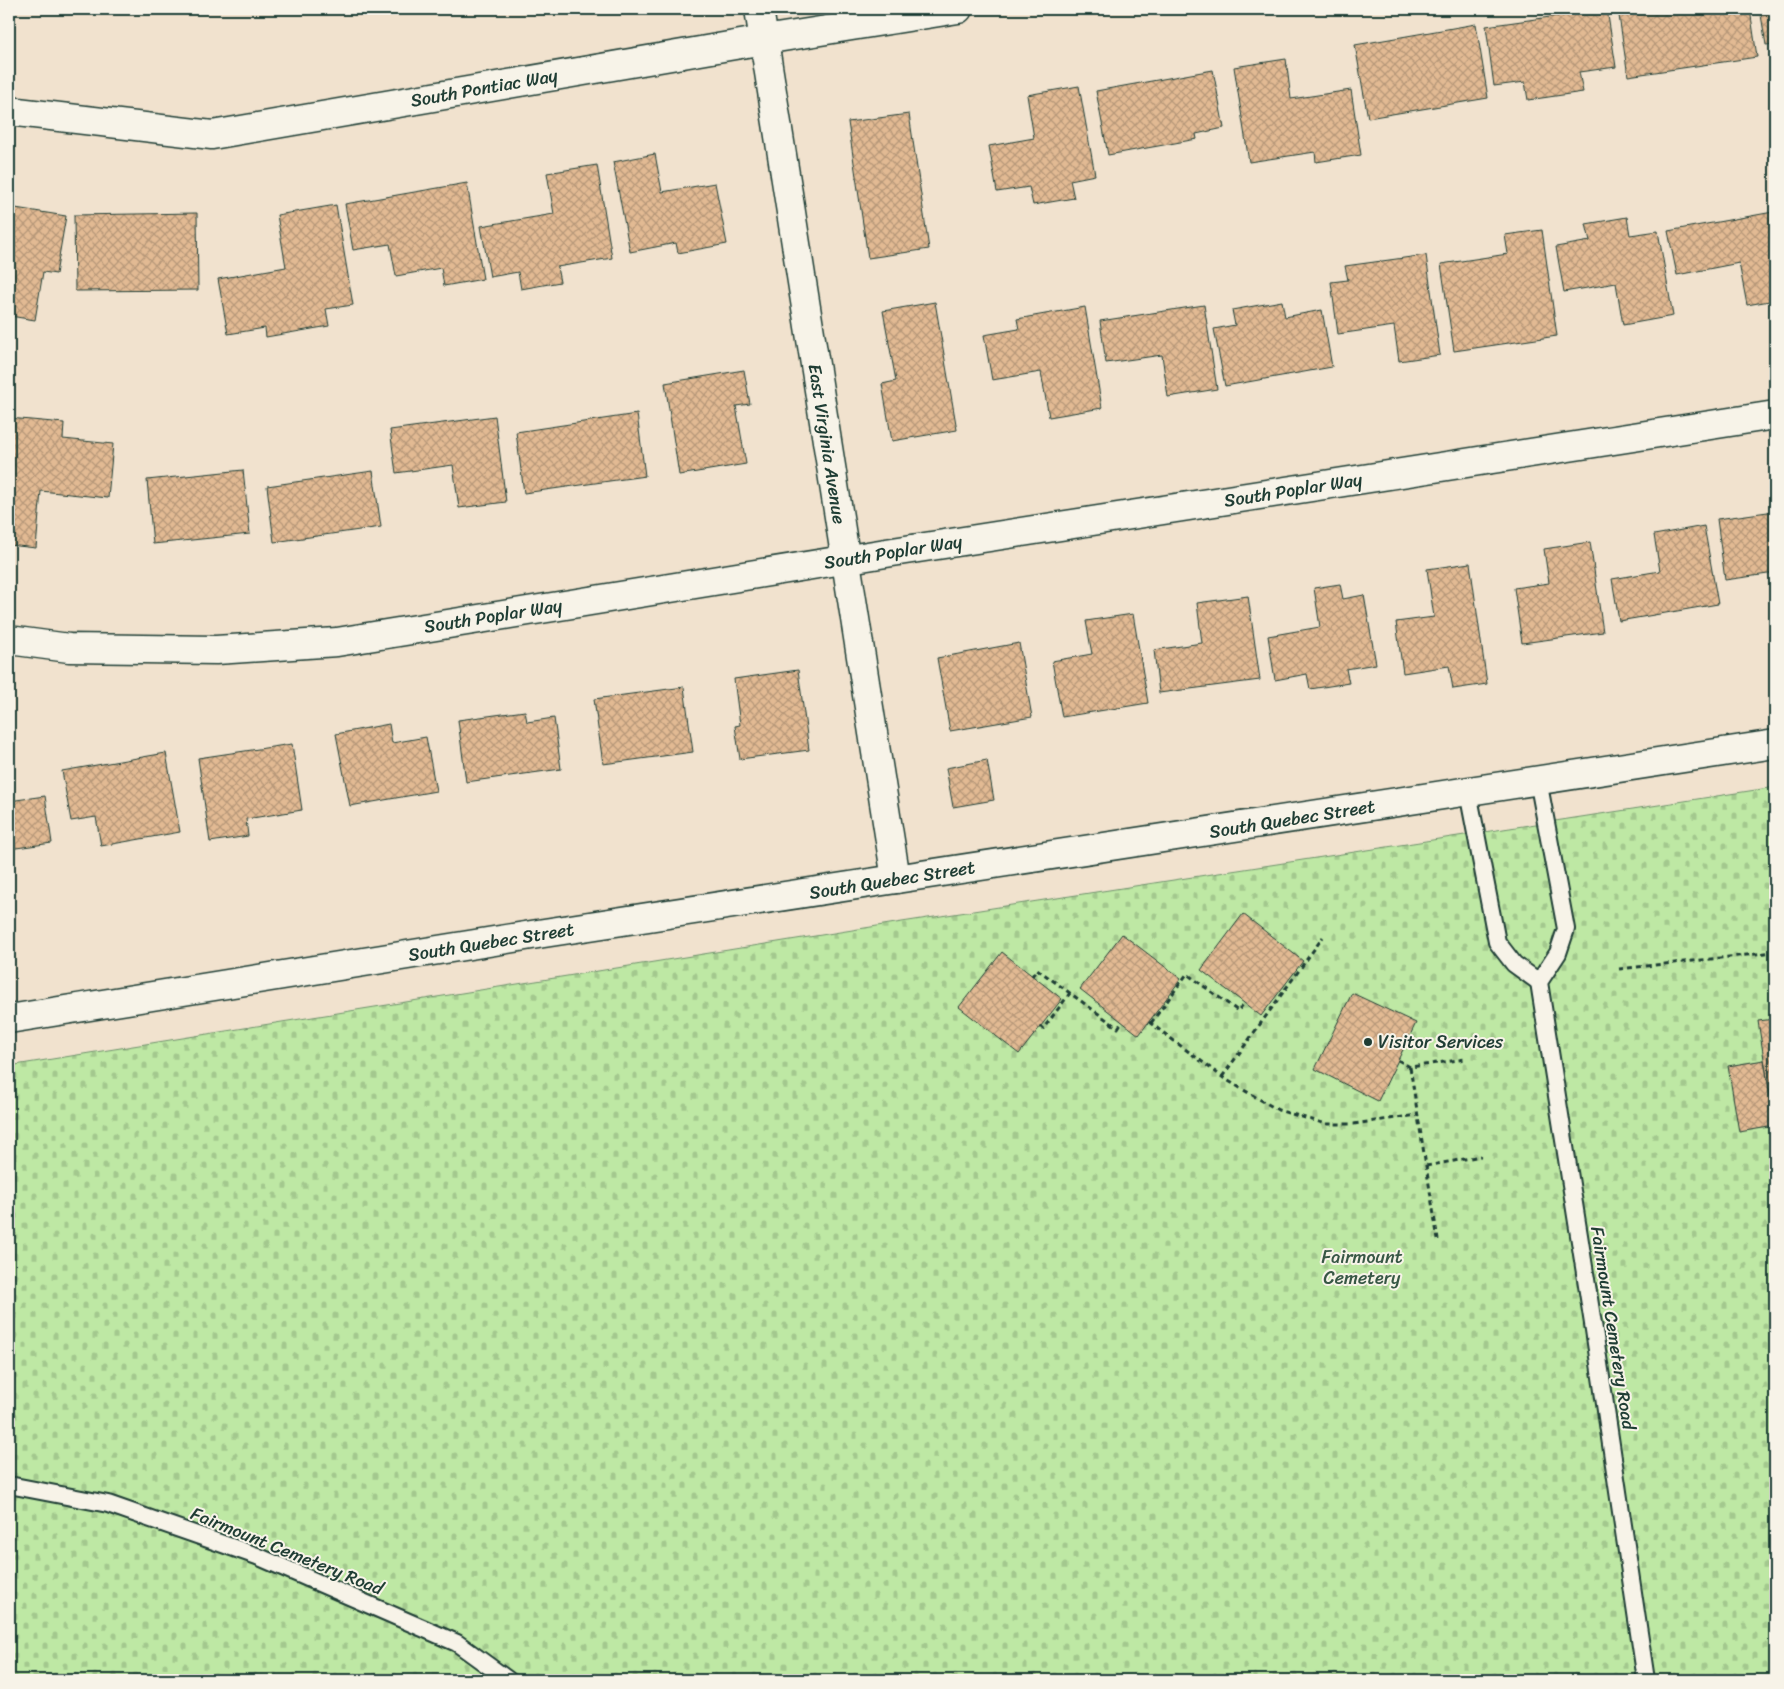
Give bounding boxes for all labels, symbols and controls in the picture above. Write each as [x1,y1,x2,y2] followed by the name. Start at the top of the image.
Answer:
[408,59,561,117] street label: South Pontiac Way
[799,362,855,526] street label: East Virginia Avenue
[1222,463,1365,517] street label: South Poplar Way
[822,525,965,579] street label: South Poplar Way
[422,589,565,643] street label: South Poplar Way
[1207,790,1377,848] street label: South Quebec Street
[807,851,977,909] street label: South Quebec Street
[406,913,576,971] street label: South Quebec Street
[1378,1026,1504,1058] place label: Visitor Services
[1362,1036,1374,1048] marker: Visitor Services
[1581,1224,1645,1433] street label: Fairmount Cemetery Road
[1321,1241,1403,1294] park label: Fairmount Cemetery
[186,1498,390,1605] street label: Fairmount Cemetery Road

